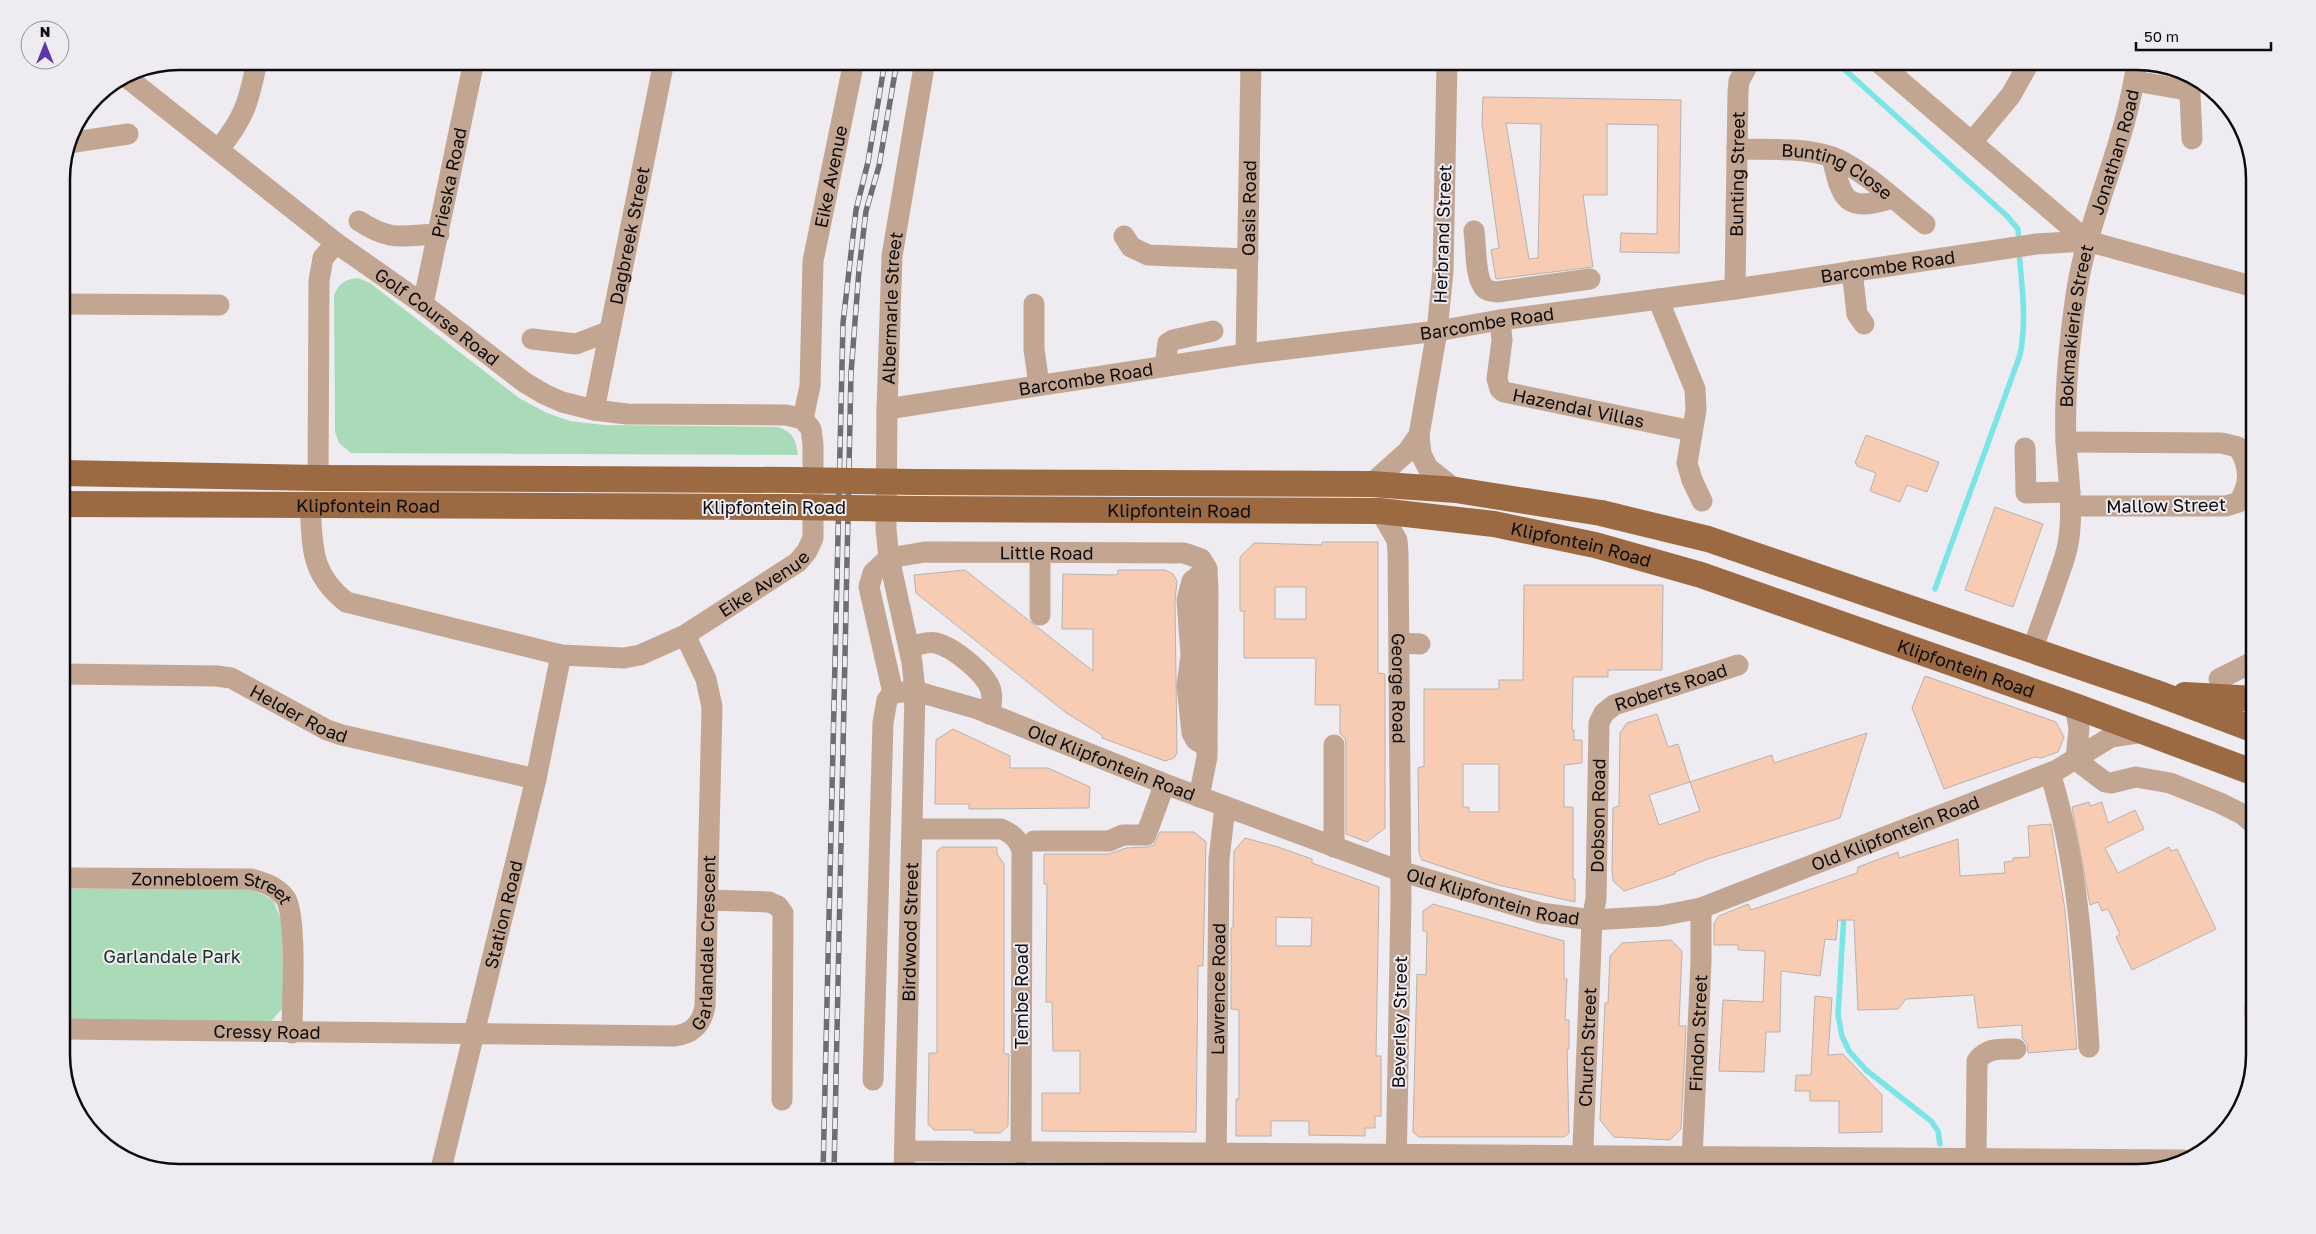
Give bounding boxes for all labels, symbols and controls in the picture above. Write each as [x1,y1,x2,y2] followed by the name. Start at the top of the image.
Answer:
[20,20,70,70] north arrow
[2136,20,2271,52] scale bar
[40,23,50,40] text: N
[2144,27,2179,45] text: 50 m
[2085,87,2143,218] street label: Jonathan Road
[1725,111,1749,237] street label: Bunting Street
[809,123,852,230] street label: Eike Avenue
[426,125,471,240] street label: Prieska Road
[1781,138,1897,204] street label: Bunting Close
[1237,160,1260,256] street label: Oasis Road
[604,164,654,307] street label: Dagbreek Street
[1429,164,1455,304] street label: Herbrand Street
[877,230,907,385] street label: Albermarle Street
[2055,242,2097,408] street label: Bokmakierie Street
[1819,245,1957,287] street label: Barcombe Road
[371,263,504,370] street label: Golf Course Road
[1418,302,1555,344] street label: Barcombe Road
[1017,357,1154,400] street label: Barcombe Road
[1511,383,1647,432] street label: Hazendal Villas
[2106,493,2226,517] street label: Mallow Street
[296,494,440,517] street label: Klipfontein Road
[702,496,846,518] street label: Klipfontein Road
[1107,499,1251,521] street label: Klipfontein Road
[1509,517,1654,571] street label: Klipfontein Road
[999,541,1094,564] street label: Little Road
[714,546,814,621] street label: Eike Avenue
[1388,633,1411,744] street label: George Road
[1895,634,2038,702] street label: Klipfontein Road
[1611,658,1730,715] street label: Roberts Road
[246,679,351,747] street label: Helder Road
[1024,719,1198,805] street label: Old Klipfontein Road
[1585,758,1609,873] street label: Dobson Road
[1808,790,1982,875] street label: Old Klipfontein Road
[686,855,720,1035] street label: Garlandale Crescent
[479,858,527,971] street label: Station Road
[897,862,922,1002] street label: Birdwood Street
[1404,863,1581,929] street label: Old Klipfontein Road
[131,867,298,908] street label: Zonnebloem Street
[1206,923,1229,1055] street label: Lawrence Road
[1010,943,1032,1049] street label: Tembe Road
[103,945,241,967] park label: Garlandale Park
[1387,955,1411,1089] street label: Beverley Street
[1684,974,1711,1092] street label: Findon Street
[1574,987,1600,1107] street label: Church Street
[213,1020,321,1043] street label: Cressy Road

